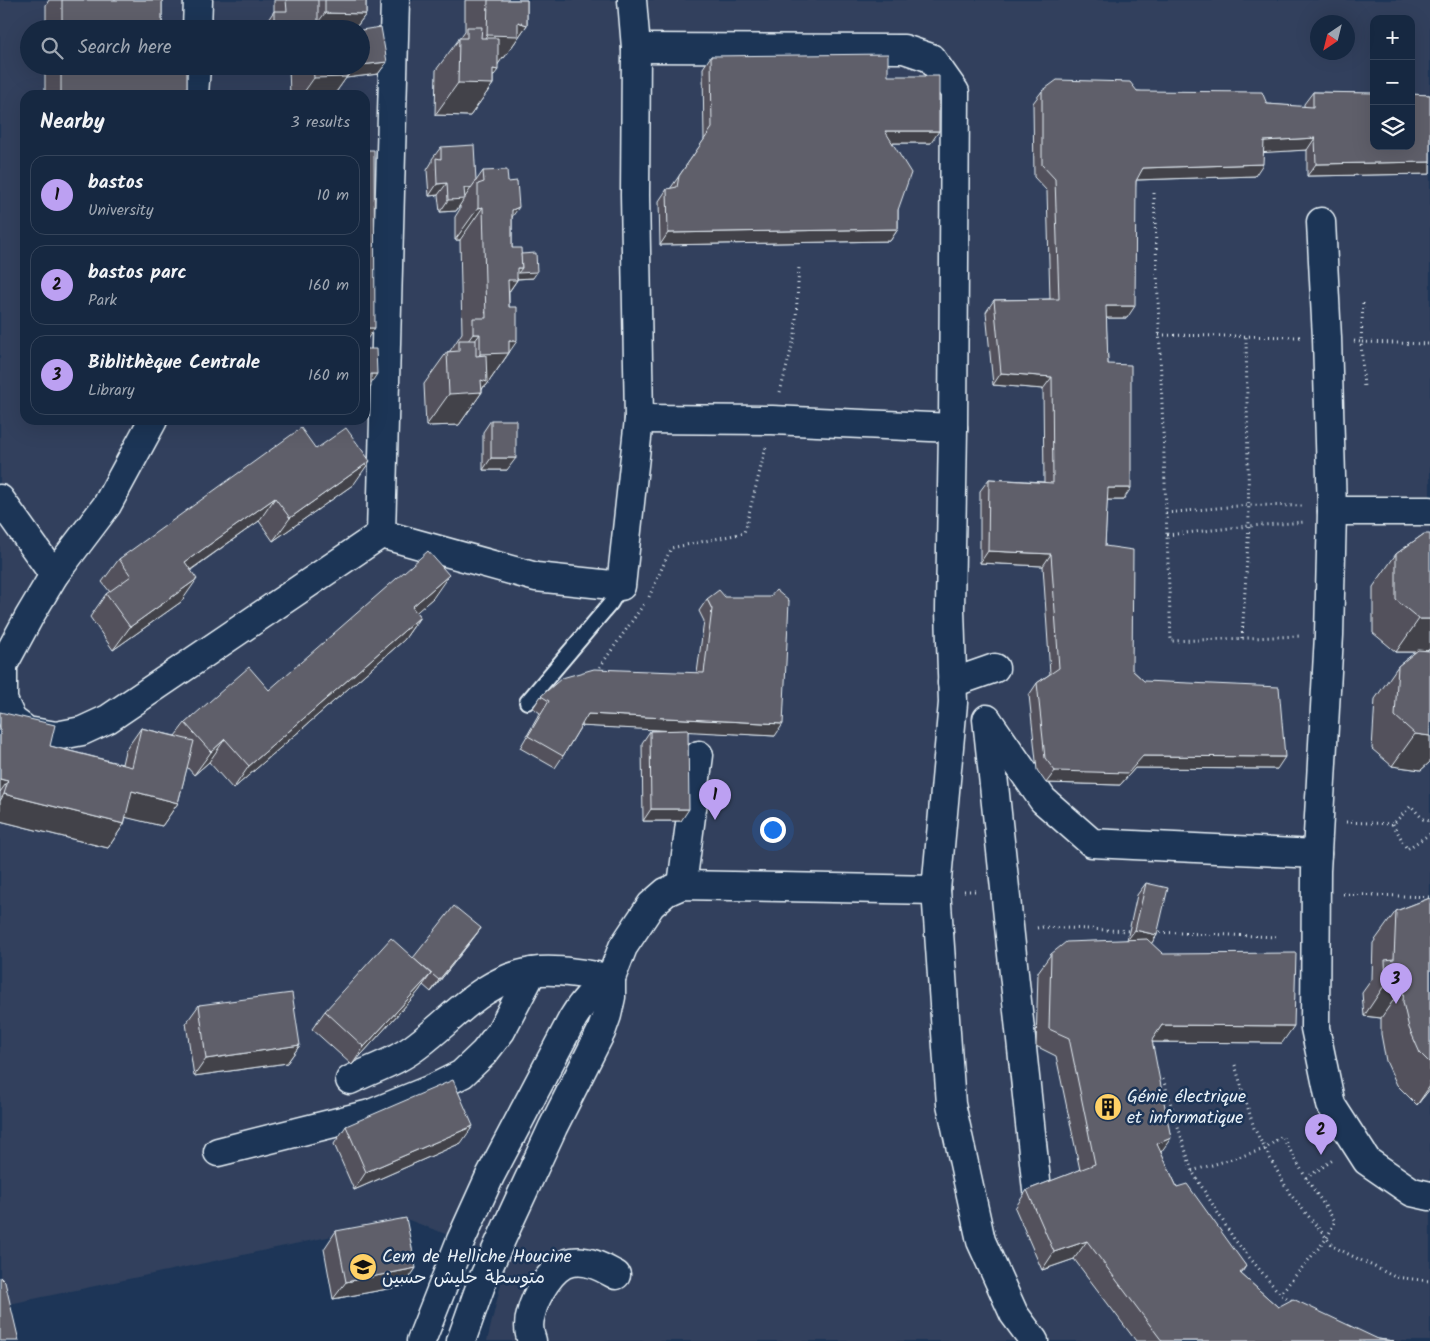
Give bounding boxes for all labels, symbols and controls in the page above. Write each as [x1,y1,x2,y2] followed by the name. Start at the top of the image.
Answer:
[1310,15,1355,60] north arrow
[1370,15,1415,150] map controls
[1370,15,1415,60] button: +
[20,20,370,75] search box
[78,33,172,63] text: Search here
[38,34,66,62] icon: search
[1370,60,1415,105] button: −
[1370,105,1415,150] button: layers
[40,106,105,139] text: Nearby
[291,110,350,135] text: 3 results
[88,168,143,198] text: bastos
[55,183,59,208] text: 1
[317,183,349,208] text: 10 m
[88,198,153,223] text: University
[88,258,187,288] text: bastos parc
[52,273,62,298] text: 2
[308,273,349,298] text: 160 m
[88,288,117,313] text: Park
[88,348,260,378] text: Biblithèque Centrale
[53,363,61,388] text: 3
[308,363,349,388] text: 160 m
[88,378,135,403] text: Library
[699,779,731,820] pin: 1
[760,817,786,843] your location
[1380,963,1412,1004] pin: 3
[1127,1083,1246,1133] place label: Génie électrique et informatique
[1093,1092,1123,1122] building icon: Génie électrique et informatique
[1305,1114,1337,1155] pin: 2
[382,1243,572,1293] place label: Cem de Helliche Houcine متوسطة حليش حسين
[348,1252,378,1282] school or university icon: Cem de Helliche Houcine متوسطة حليش حسين

